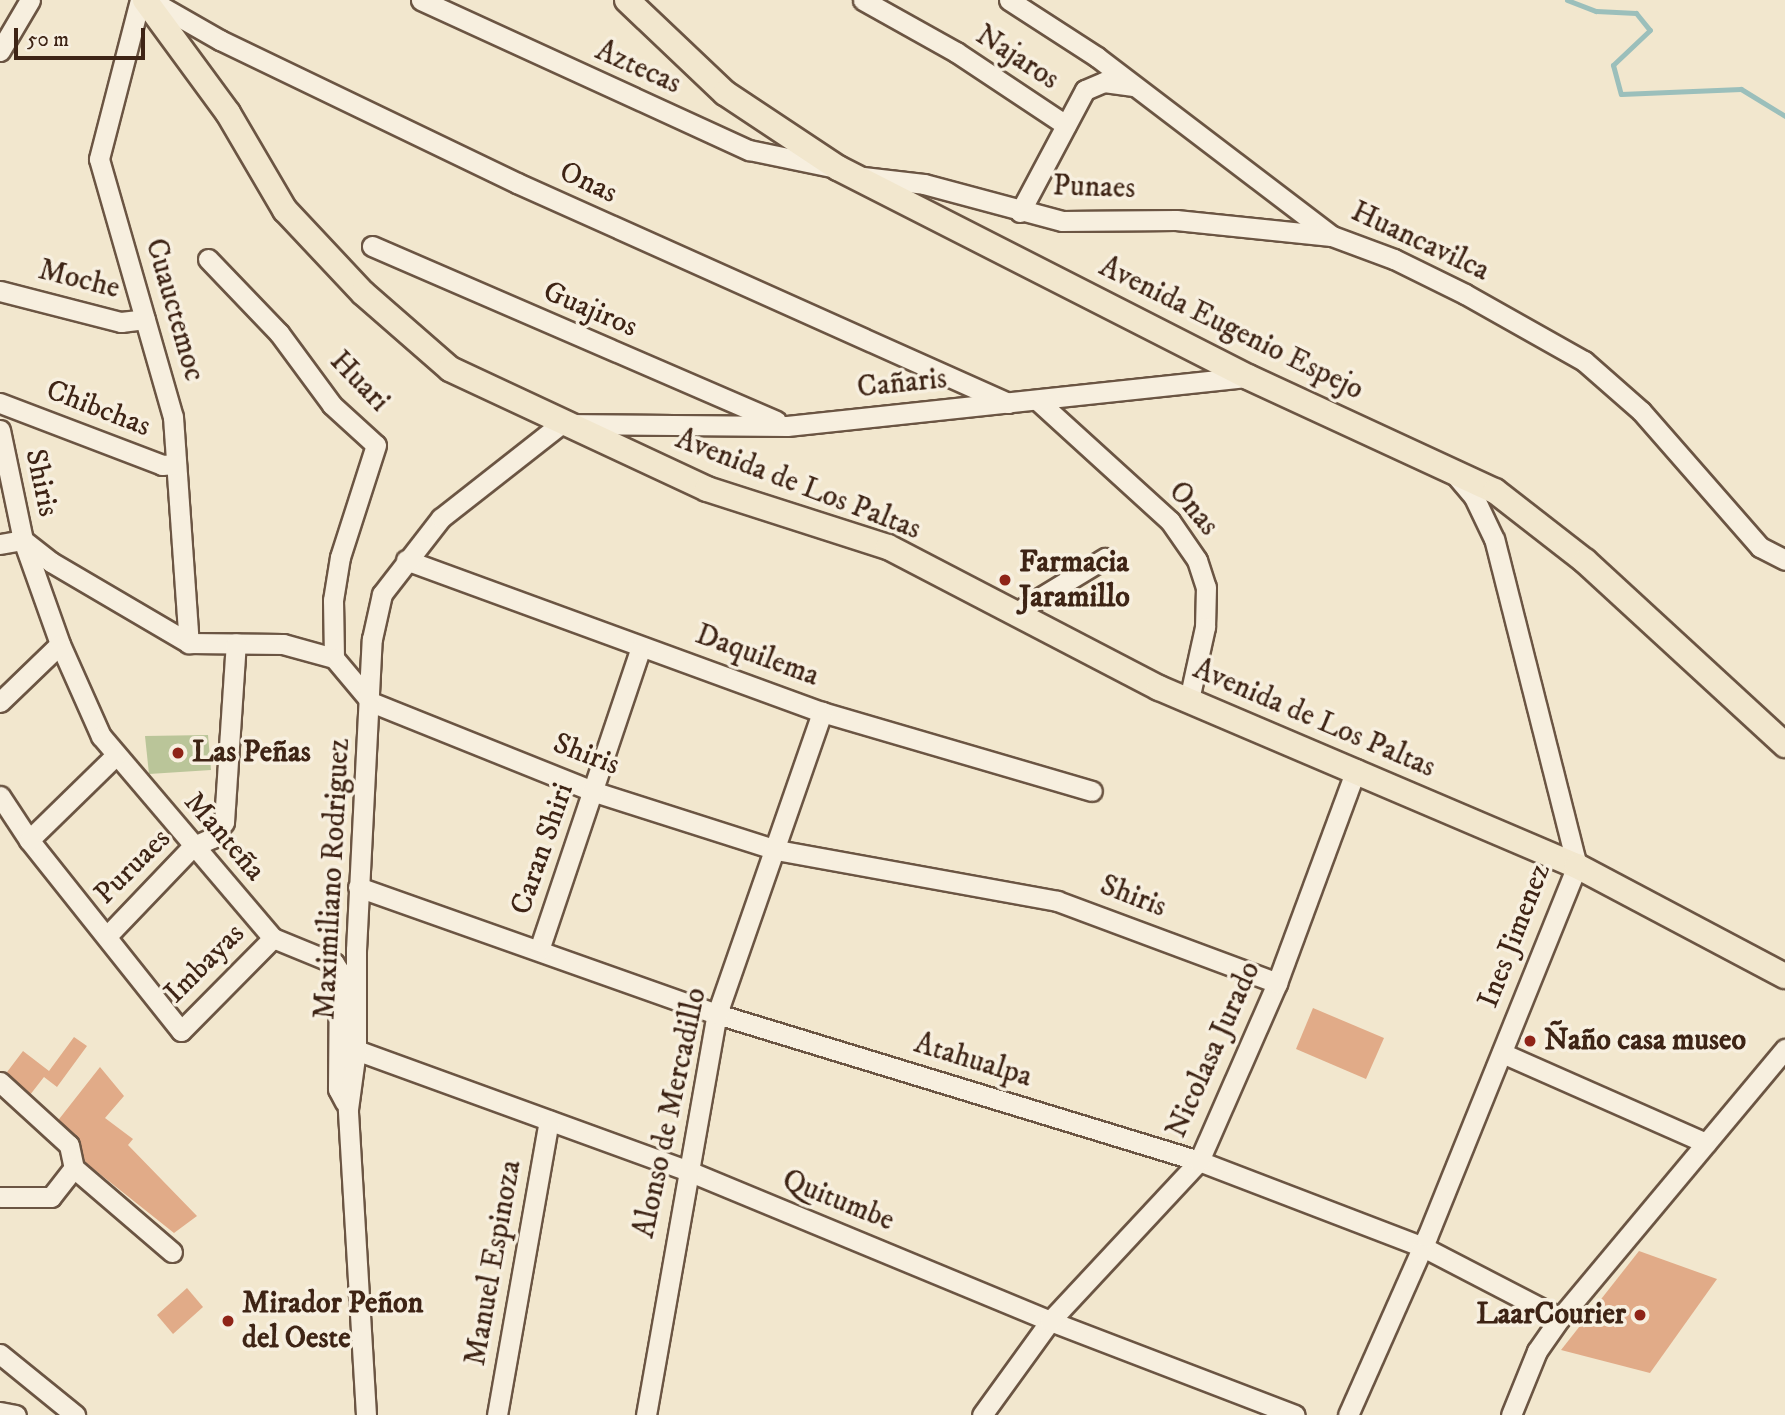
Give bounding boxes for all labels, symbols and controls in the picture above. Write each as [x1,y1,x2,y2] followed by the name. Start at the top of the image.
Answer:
[18,14,149,58] scale bar
[968,18,1066,98] street label: Najaros
[27,27,69,53] text: 50 m
[590,33,686,103] street label: Aztecas
[553,154,623,212] street label: Onas
[1052,169,1136,207] street label: Punaes
[1345,194,1495,290] street label: Huancavilca
[136,235,212,385] street label: Cuauctemoc
[1093,249,1369,409] street label: Avenida Eugenio Espejo
[35,253,123,307] street label: Moche
[537,274,643,346] street label: Guajiros
[321,344,397,420] street label: Huari
[855,361,949,407] street label: Cañaris
[41,373,155,445] street label: Chibchas
[670,422,926,548] street label: Avenida de Los Paltas
[16,446,66,520] street label: Shiris
[1160,475,1226,543] street label: Onas
[1019,545,1130,616] place label: Farmacia Jaramillo
[997,572,1013,588] marker: Farmacia Jaramillo
[690,617,824,695] street label: Daquilema
[1188,652,1440,786] street label: Avenida de Los Paltas
[548,726,624,784] street label: Shiris
[192,735,311,771] place label: Las Peñas
[308,737,358,1021] street label: Maximiliano Rodriguez
[170,745,186,761] marker: Las Peñas
[504,778,582,920] street label: Caran Shiri
[176,785,272,889] street label: Manteña
[87,821,179,913] street label: Puruaes
[1471,859,1559,1013] street label: Ines Jimenez
[1095,868,1171,926] street label: Shiris
[157,916,253,1012] street label: Imbayas
[1159,956,1269,1144] street label: Nicolasa Jurado
[627,985,715,1241] street label: Alonso de Mercadillo
[1544,1023,1746,1059] place label: Ñaño casa museo
[910,1026,1036,1096] street label: Atahualpa
[1522,1033,1538,1049] marker: Ñaño casa museo
[458,1157,530,1369] street label: Manuel Espinoza
[777,1162,899,1240] street label: Quitumbe
[242,1286,423,1356] place label: Mirador Peñon del Oeste
[1476,1297,1626,1333] place label: LaarCourier
[1632,1307,1648,1323] marker: LaarCourier
[220,1313,236,1329] marker: Mirador Peñon del Oeste

